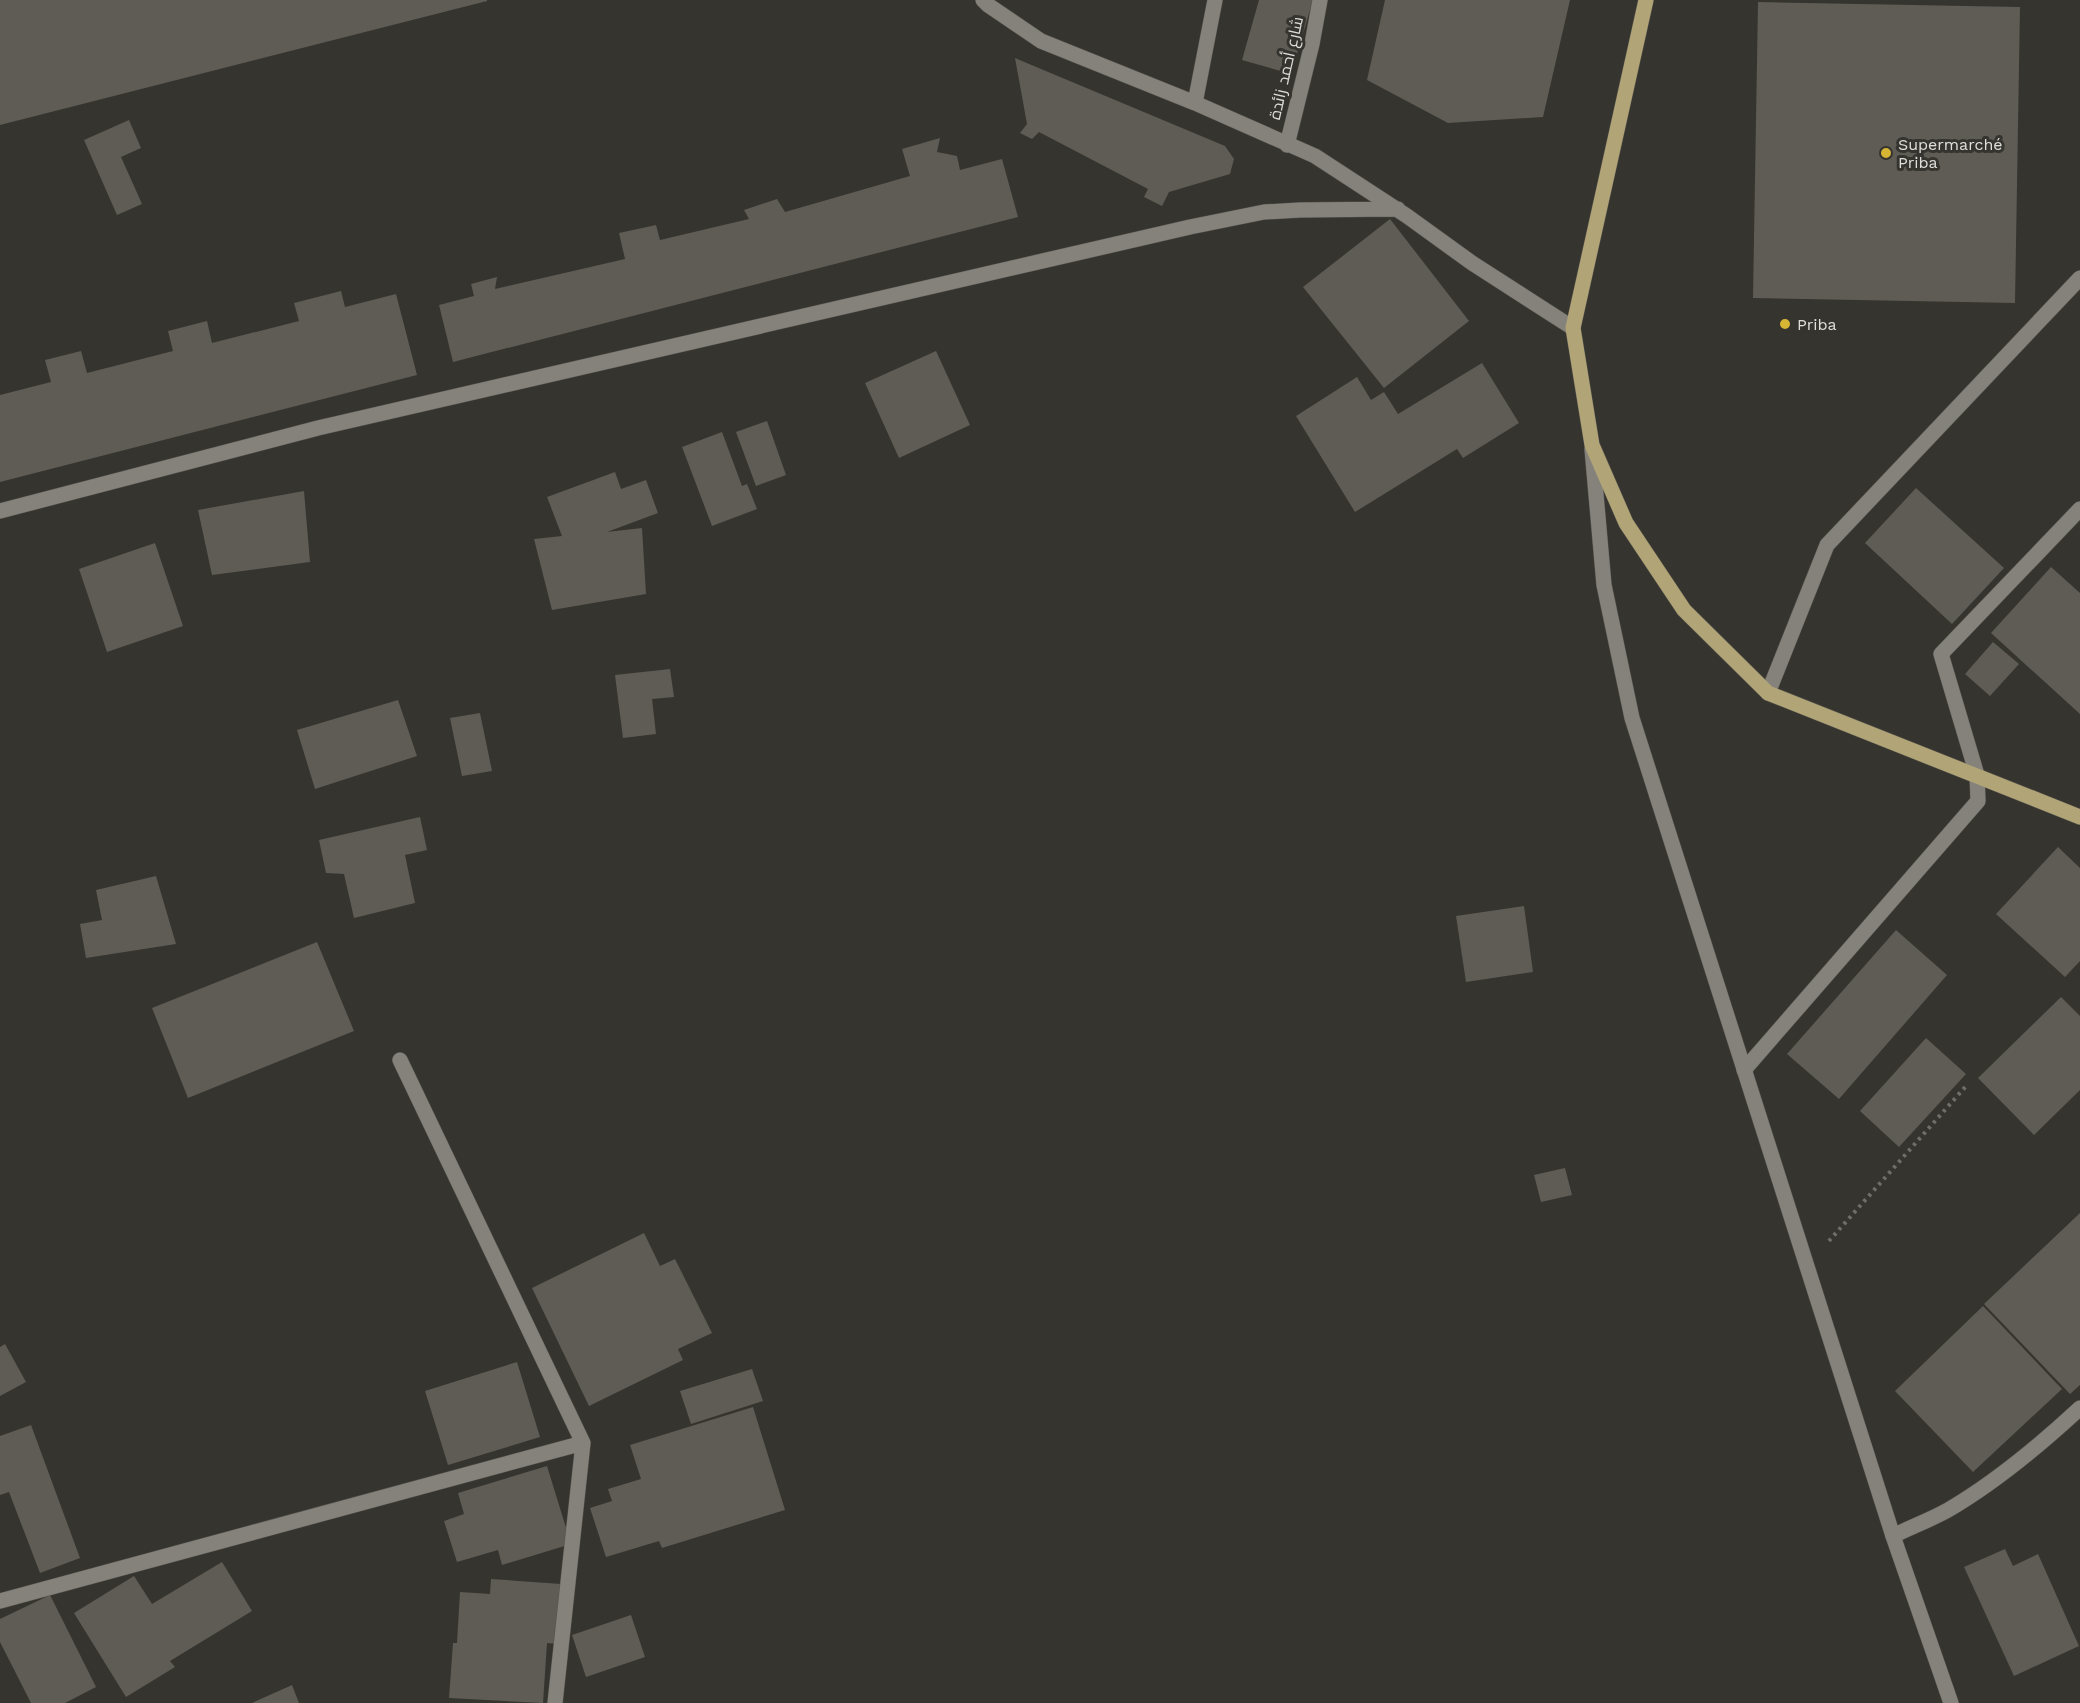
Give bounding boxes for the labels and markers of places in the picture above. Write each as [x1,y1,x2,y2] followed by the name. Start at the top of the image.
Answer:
[1898,135,2003,172] place label: Supermarché Priba
[1879,146,1893,160] marker: Supermarché Priba
[1797,315,1837,334] place label: Priba
[1778,317,1792,331] marker: Priba

